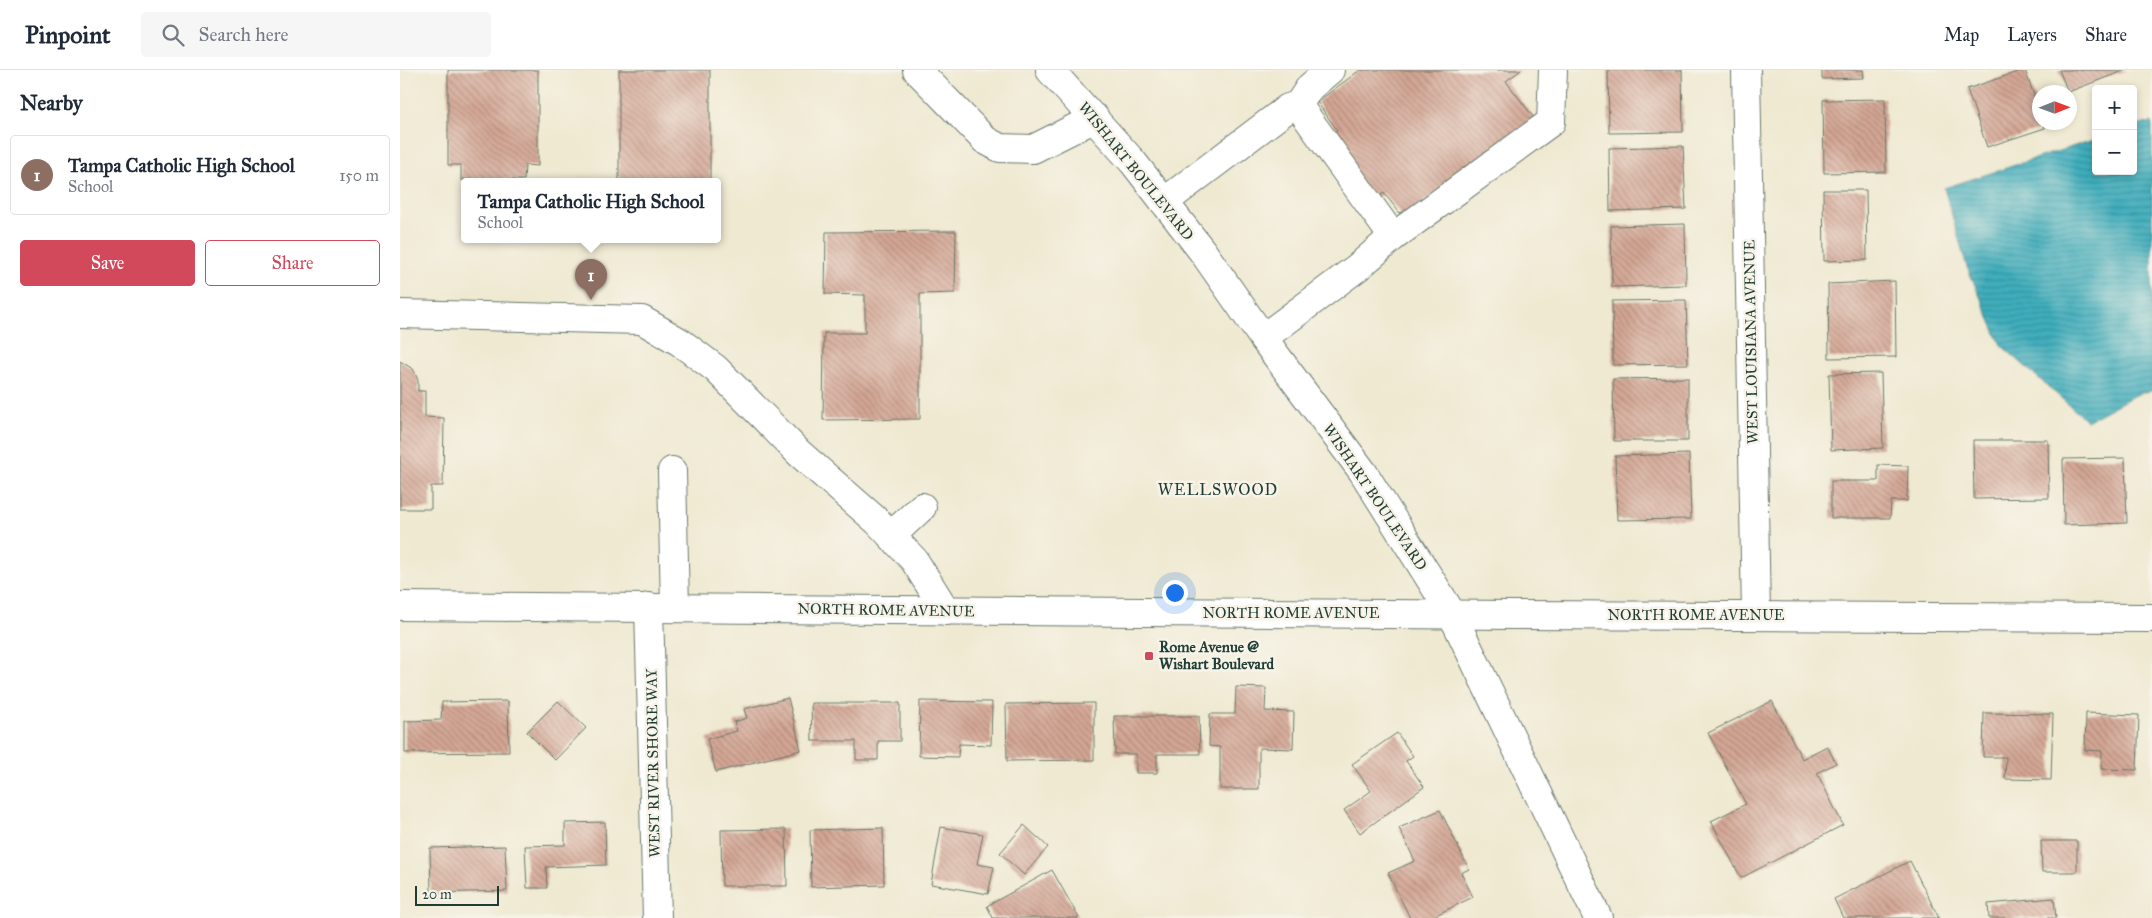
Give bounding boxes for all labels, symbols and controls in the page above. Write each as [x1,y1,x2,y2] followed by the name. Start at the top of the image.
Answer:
[141,12,491,57] search box
[25,20,111,50] text: Pinpoint
[159,21,187,49] icon: search
[199,23,289,46] text: Search here
[1944,24,1979,46] text: Map
[2007,24,2057,46] text: Layers
[2085,24,2127,46] text: Share
[2032,85,2077,130] north arrow
[2092,85,2137,175] map controls
[2092,85,2137,130] button: +
[20,90,83,116] text: Nearby
[1075,98,1197,244] street label: WISHART BOULEVARD
[2092,130,2137,175] button: −
[68,154,295,177] text: Tampa Catholic High School
[34,166,40,185] text: 1
[339,166,379,185] text: 150 m
[68,177,113,196] text: School
[461,178,721,243] popup
[478,190,704,213] text: Tampa Catholic High School
[478,213,523,232] text: School
[1740,239,1762,444] street label: WEST LOUISIANA AVENUE
[20,240,195,286] button: Save
[205,240,380,286] button: Share
[575,259,607,300] pin: 1
[1319,420,1431,574] street label: WISHART BOULEVARD
[1158,480,1278,499] district label: WELLSWOOD
[1162,580,1188,606] your location
[797,599,975,621] street label: NORTH ROME AVENUE
[1202,604,1380,622] street label: NORTH ROME AVENUE
[1607,606,1785,624] street label: NORTH ROME AVENUE
[1159,638,1274,673] place label: Rome Avenue @ Wishart Boulevard
[1143,650,1155,662] marker: Rome Avenue @ Wishart Boulevard
[642,668,664,858] street label: WEST RIVER SHORE WAY
[415,883,499,906] scale bar
[422,886,452,903] text: 20 m

